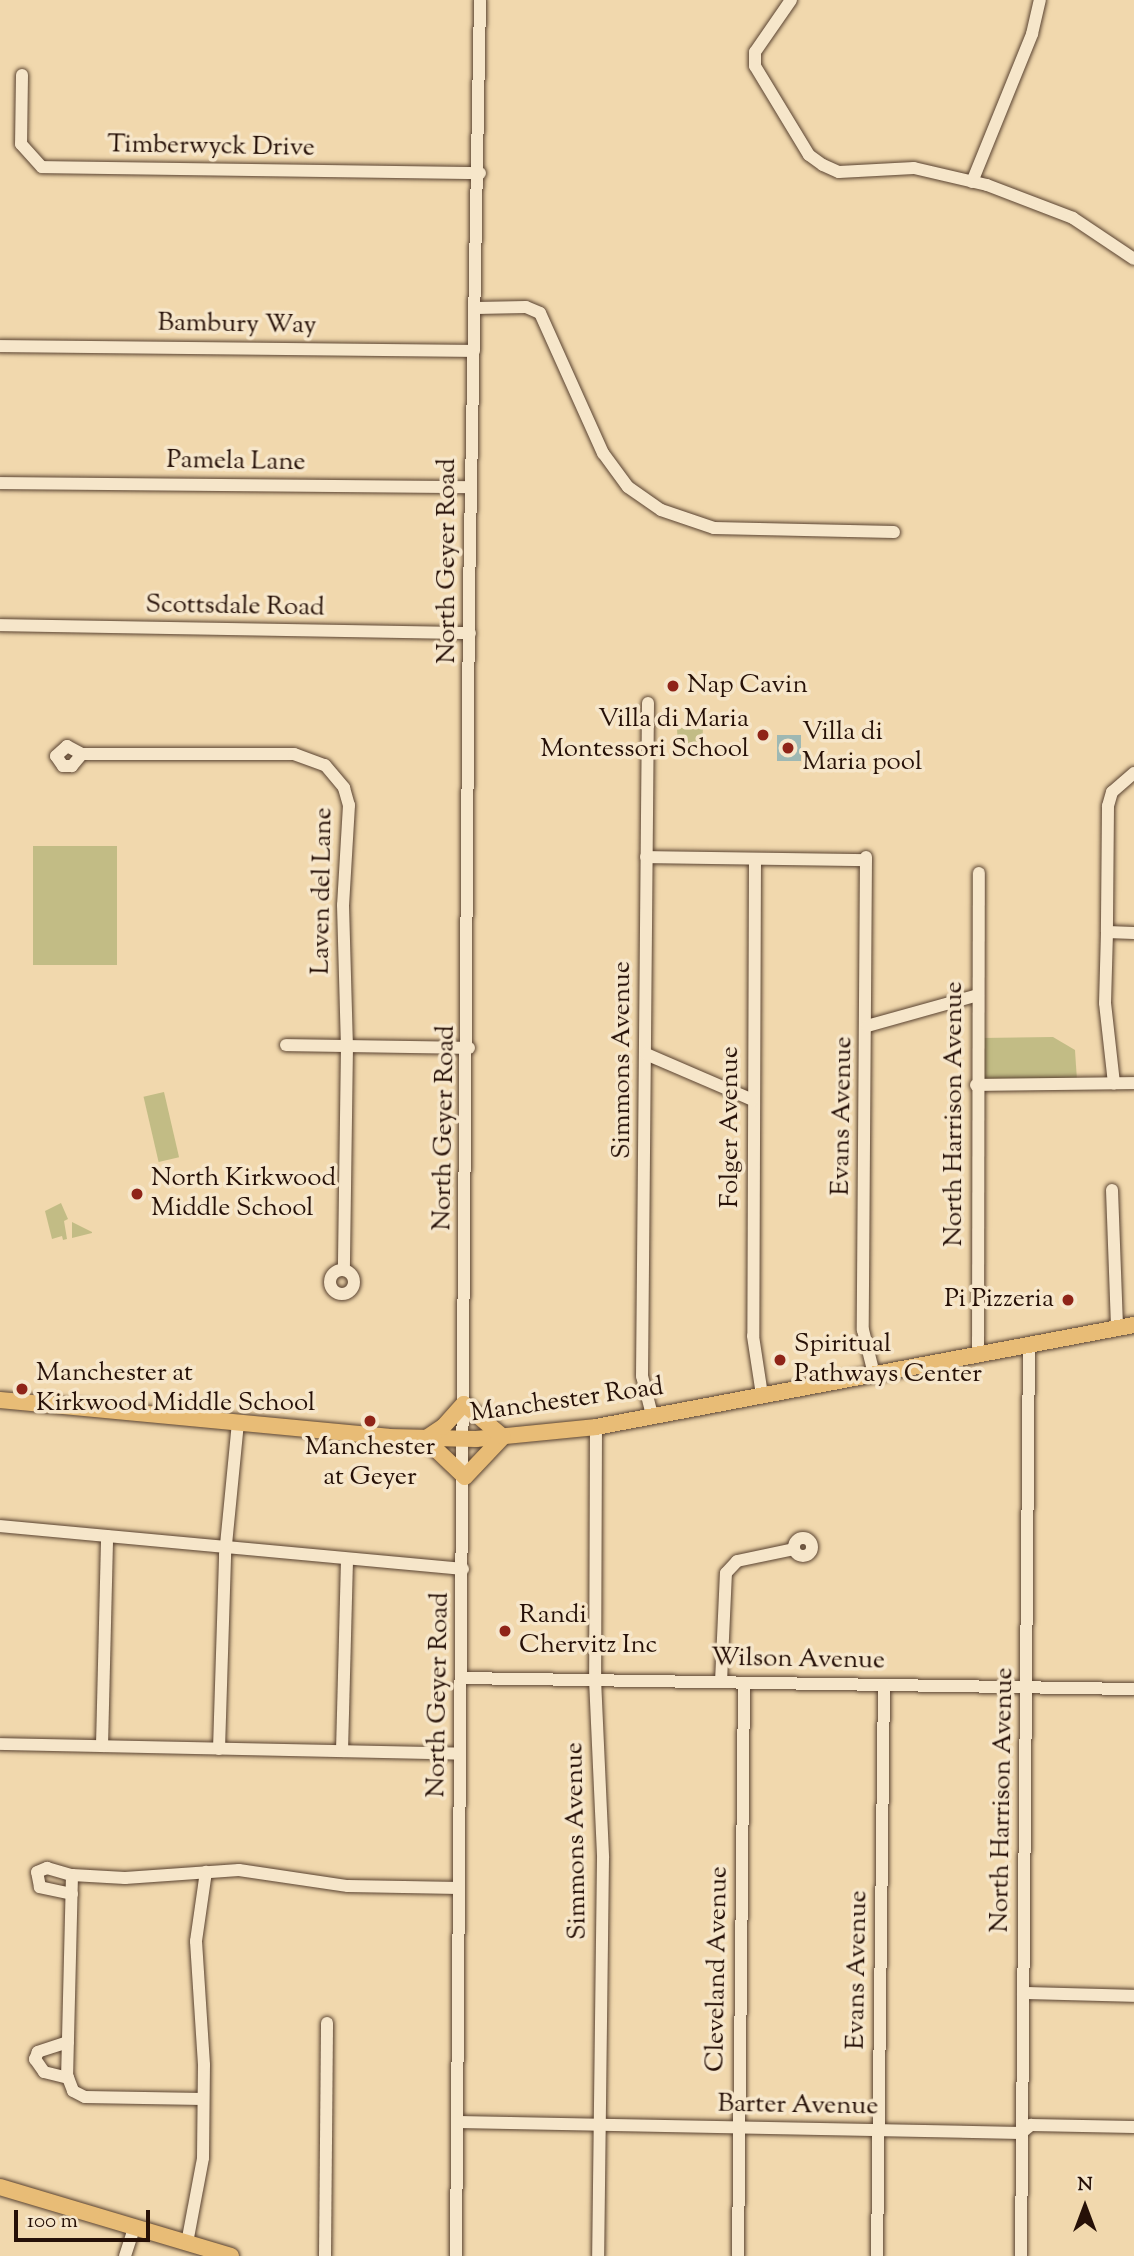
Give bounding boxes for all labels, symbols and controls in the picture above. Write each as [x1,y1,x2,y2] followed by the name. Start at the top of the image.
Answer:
[107,130,315,164] street label: Timberwyck Drive
[157,308,317,342] street label: Bambury Way
[166,445,306,479] street label: Pamela Lane
[432,458,464,664] street label: North Geyer Road
[145,590,325,624] street label: Scottsdale Road
[687,670,808,702] place label: Nap Cavin
[665,678,681,694] marker: Nap Cavin
[540,704,749,766] place label: Villa di Maria Montessori School
[802,717,922,778] place label: Villa di Maria pool
[755,727,771,743] marker: Villa di Maria Montessori School
[780,740,796,756] marker: Villa di Maria pool
[306,807,340,975] street label: Laven del Lane
[607,961,639,1159] street label: Simmons Avenue
[939,981,971,1247] street label: North Harrison Avenue
[428,1025,462,1231] street label: North Geyer Road
[826,1036,860,1196] street label: Evans Avenue
[715,1046,747,1208] street label: Folger Avenue
[151,1163,336,1224] place label: North Kirkwood Middle School
[129,1186,145,1202] marker: North Kirkwood Middle School
[944,1284,1054,1316] place label: Pi Pizzeria
[1060,1292,1076,1308] marker: Pi Pizzeria
[794,1329,982,1390] place label: Spiritual Pathways Center
[772,1352,788,1368] marker: Spiritual Pathways Center
[36,1358,315,1420] place label: Manchester at Kirkwood Middle School
[468,1372,666,1430] street label: Manchester Road
[14,1381,30,1397] marker: Manchester at Kirkwood Middle School
[362,1413,378,1429] marker: Manchester at Geyer
[305,1432,435,1494] place label: Manchester at Geyer
[422,1592,456,1798] street label: North Geyer Road
[519,1600,657,1662] place label: Randi Chervitz Inc
[497,1623,513,1639] marker: Randi Chervitz Inc
[711,1643,885,1677] street label: Wilson Avenue
[985,1667,1021,1933] street label: North Harrison Avenue
[560,1742,594,1940] street label: Simmons Avenue
[701,1866,735,2072] street label: Cleveland Avenue
[841,1890,875,2050] street label: Evans Avenue
[717,2089,879,2123] street label: Barter Avenue
[1050,2172,1120,2242] north arrow
[1077,2172,1093,2199] text: N
[18,2196,154,2240] scale bar
[27,2207,78,2237] text: 100 m

